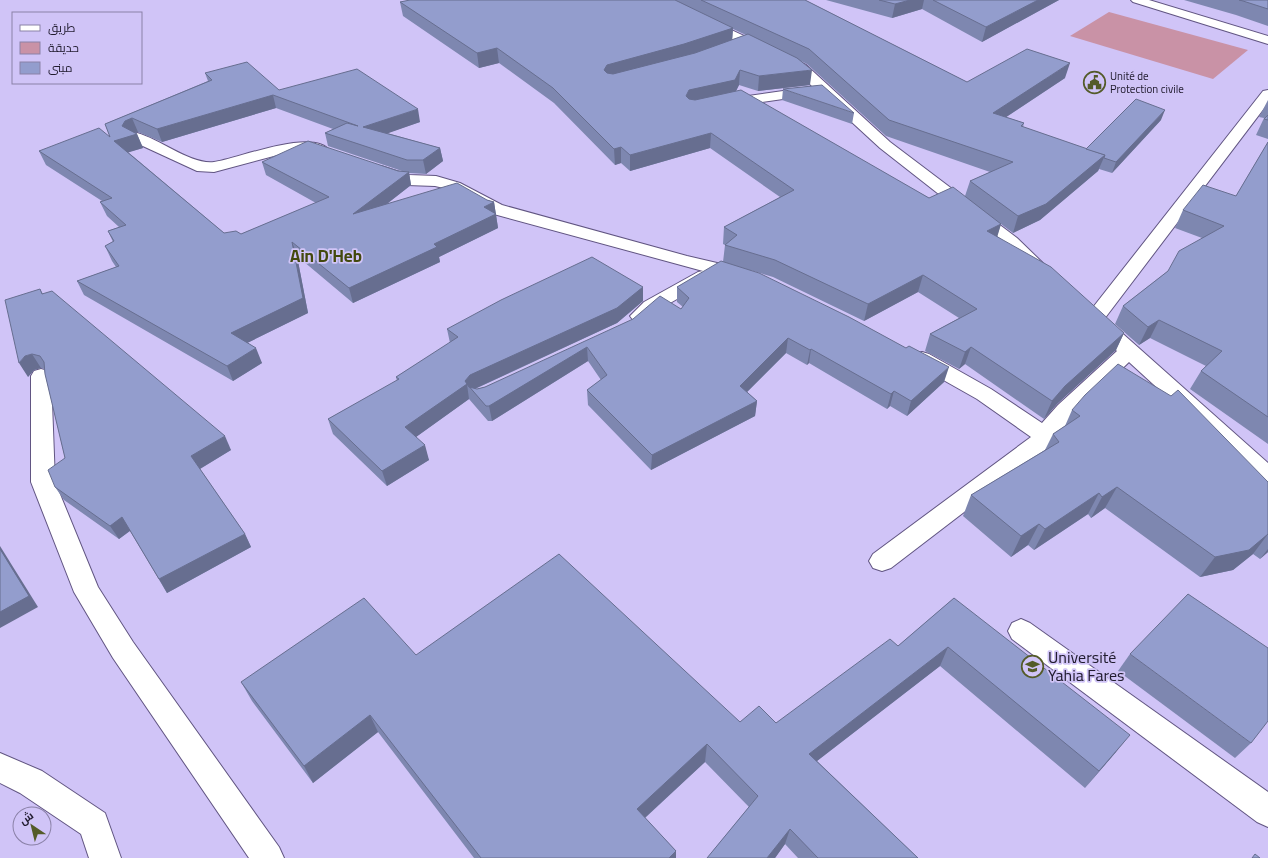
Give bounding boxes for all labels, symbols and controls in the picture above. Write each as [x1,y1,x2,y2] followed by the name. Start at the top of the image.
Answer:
[12,12,142,84] legend
[48,16,76,39] text: طريق
[48,36,79,59] text: حديقة
[48,56,73,79] text: مبنى
[1110,66,1184,99] place label: Unité de Protection civile
[1081,69,1107,95] public building icon: Unité de Protection civile
[290,240,362,272] district label: Ain D'Heb
[1048,642,1125,690] place label: Université Yahia Fares
[1020,653,1046,679] school or university icon: Université Yahia Fares
[12,806,52,846] north arrow
[15,806,38,830] text: ش

